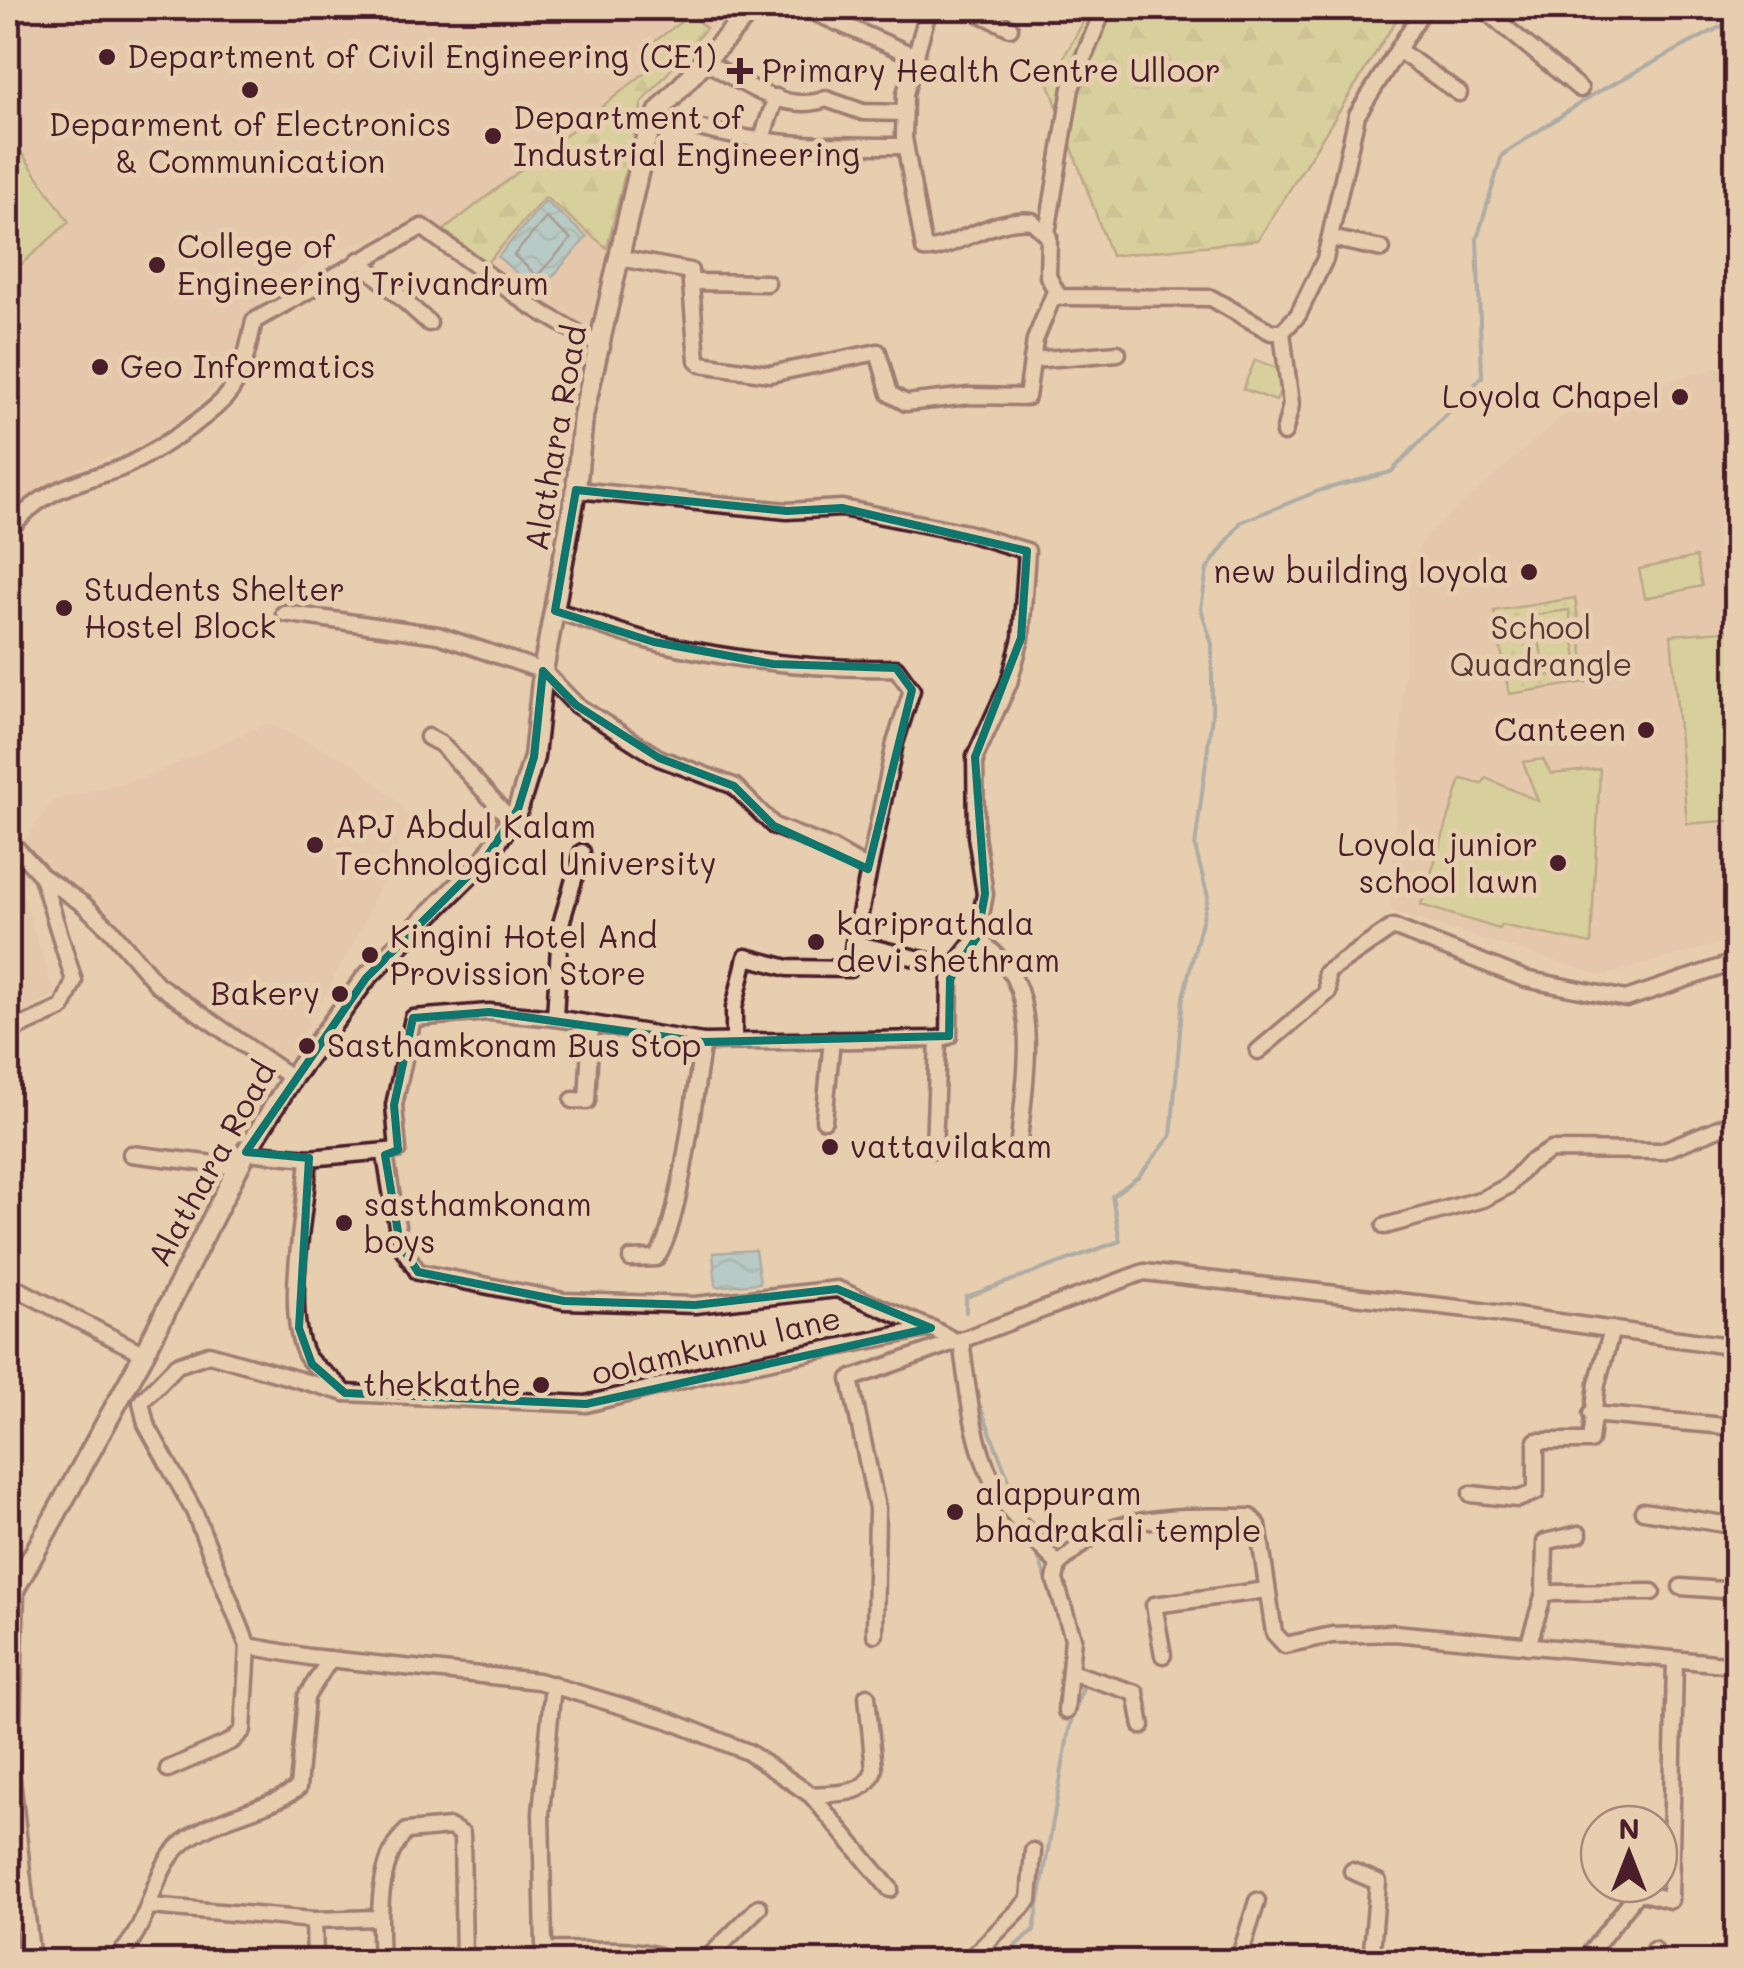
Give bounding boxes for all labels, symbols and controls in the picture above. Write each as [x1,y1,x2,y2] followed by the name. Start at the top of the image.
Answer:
[127,34,717,76] place label: Department of Civil Engineering (CE1)
[96,46,118,68] marker: Department of Civil Engineering (CE1)
[762,48,1221,91] place label: Primary Health Centre Ulloor
[727,58,753,84] marker: Primary Health Centre Ulloor
[239,79,261,101] marker: Deparment of Electronics & Communication
[513,95,860,174] place label: Department of Industrial Engineering
[49,102,451,181] place label: Deparment of Electronics & Communication
[482,125,504,147] marker: Department of Industrial Engineering
[177,224,549,303] place label: College of Engineering Trivandrum
[146,254,168,276] marker: College of Engineering Trivandrum
[514,322,595,554] street label: Alathara Road
[120,344,376,386] place label: Geo Informatics
[89,356,111,378] marker: Geo Informatics
[1442,374,1660,417] place label: Loyola Chapel
[1669,386,1691,408] marker: Loyola Chapel
[1213,549,1509,592] place label: new building loyola
[1518,561,1540,583] marker: new building loyola
[84,567,345,646] place label: Students Shelter Hostel Block
[53,597,75,619] marker: Students Shelter Hostel Block
[1450,605,1632,684] park label: School Quadrangle
[1494,707,1626,749] place label: Canteen
[1635,719,1657,741] marker: Canteen
[335,804,716,884] place label: APJ Abdul Kalam Technological University
[1337,822,1538,901] place label: Loyola junior school lawn
[304,834,326,856] marker: APJ Abdul Kalam Technological University
[1547,852,1569,874] marker: Loyola junior school lawn
[836,901,1060,980] place label: kariprathala devi shethram
[390,914,657,993] place label: Kingini Hotel And Provission Store
[805,931,827,953] marker: kariprathala devi shethram
[359,944,381,966] marker: Kingini Hotel And Provission Store
[211,971,320,1014] place label: Bakery
[329,983,351,1005] marker: Bakery
[327,1023,701,1065] place label: Sasthamkonam Bus Stop
[296,1035,318,1057] marker: Sasthamkonam Bus Stop
[137,1053,284,1273] street label: Alathara Road
[850,1124,1052,1166] place label: vattavilakam
[819,1136,841,1158] marker: vattavilakam
[364,1182,592,1262] place label: sasthamkonam boys
[333,1212,355,1234] marker: sasthamkonam boys
[587,1295,844,1393] street label: oolamkunnu lane
[363,1362,521,1404] place label: thekkathe
[530,1374,552,1396] marker: thekkathe
[975,1471,1262,1550] place label: alappuram bhadrakali temple
[944,1501,966,1523] marker: alappuram bhadrakali temple
[1579,1804,1679,1904] north arrow
[1618,1810,1640,1846] text: N

